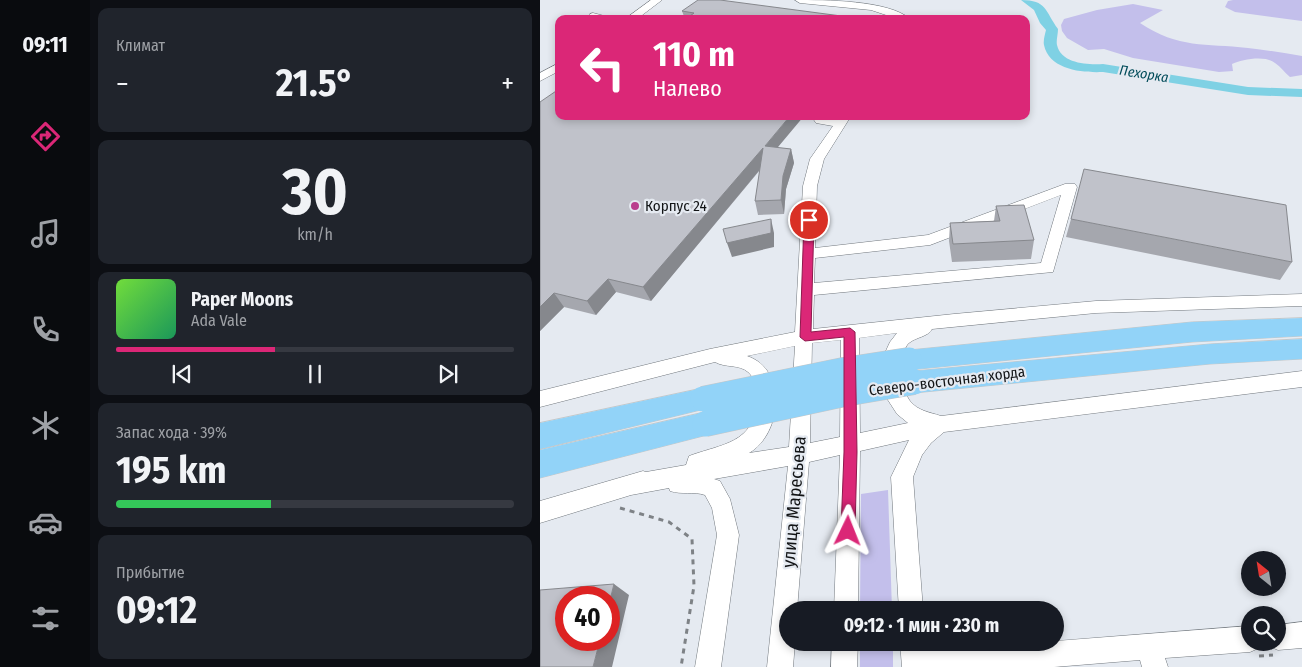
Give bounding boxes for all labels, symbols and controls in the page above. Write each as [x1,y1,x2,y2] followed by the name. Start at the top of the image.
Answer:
[22,31,68,58] text: 09:11
[653,33,735,75] text: 110 m
[570,35,635,100] icon: left
[116,36,165,55] text: Климат
[276,60,354,106] text: 21.5°
[1118,62,1170,86] water label: Пехорка
[116,67,129,100] text: −
[501,67,514,100] text: +
[653,75,722,102] text: Налево
[28,119,63,154] icon: directions
[282,153,348,231] text: 30
[645,197,707,215] place label: Корпус 24
[788,199,830,241] pin
[629,200,641,212] marker: Корпус 24
[795,206,823,234] icon: arrive
[28,216,63,251] icon: music
[297,225,333,244] text: km/h
[191,288,293,311] text: Paper Moons
[191,311,247,330] text: Ada Vale
[28,312,63,347] icon: phone
[168,360,196,388] icon: previous
[301,360,329,388] icon: pause
[434,360,462,388] icon: next
[868,362,1026,400] street label: Северо-восточная хорда
[28,408,63,443] icon: climate
[116,423,227,442] text: Запас хода · 39%
[777,435,811,569] street label: улица Маресьева
[116,447,227,493] text: 195 km
[821,504,873,556] position arrow
[28,505,63,540] icon: car
[1241,551,1286,596] north arrow
[1241,551,1286,651] map controls
[116,563,185,582] text: Прибытие
[555,586,620,651] speed limit sign: 40
[116,587,197,633] text: 09:12
[28,601,63,636] icon: filters
[1241,606,1286,651] button: search
[844,614,999,637] text: 09:12 · 1 мин · 230 m

